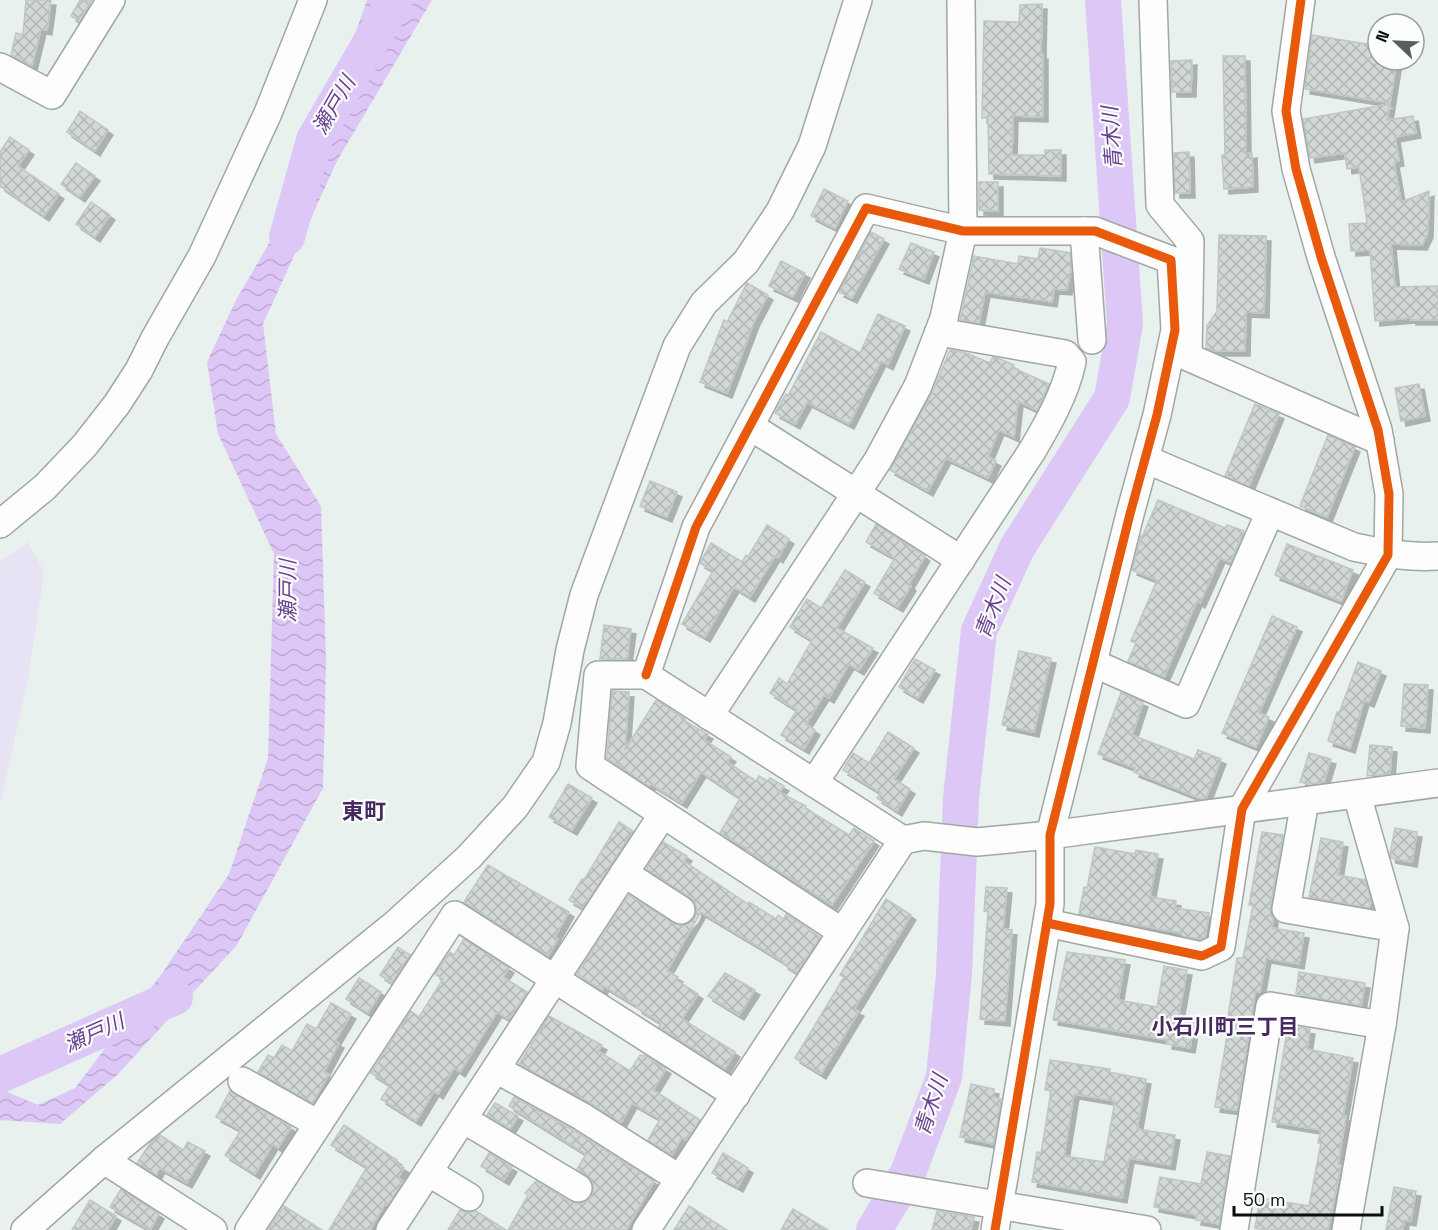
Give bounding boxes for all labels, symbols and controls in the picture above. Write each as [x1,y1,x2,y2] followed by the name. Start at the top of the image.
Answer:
[1366,12,1426,72] north arrow
[1371,27,1394,45] text: N
[306,69,362,139] water label: 瀬戸川
[1096,104,1127,170] water label: 青木川
[274,558,301,623] water label: 瀬戸川
[969,572,1017,642] water label: 青木川
[342,797,386,825] district label: 東町
[60,1007,130,1058] water label: 瀬戸川
[1152,1013,1299,1040] district label: 小石川町三丁目
[908,1069,954,1139] water label: 青木川
[1234,1179,1382,1217] scale bar
[1243,1188,1285,1211] text: 50 m

